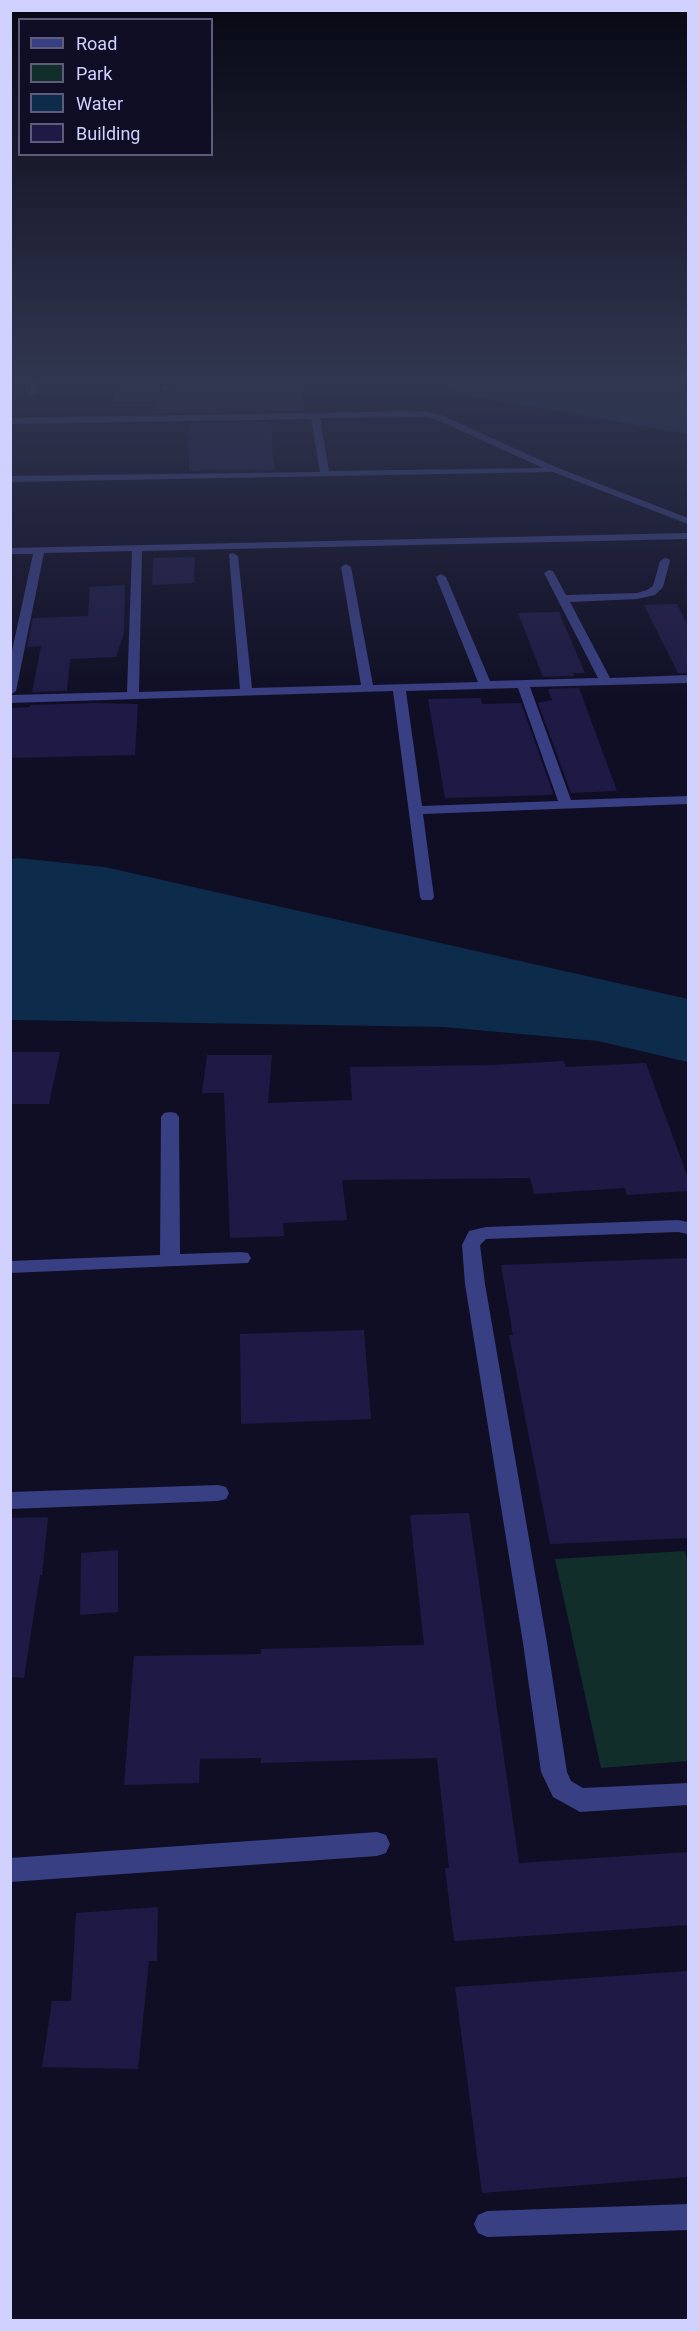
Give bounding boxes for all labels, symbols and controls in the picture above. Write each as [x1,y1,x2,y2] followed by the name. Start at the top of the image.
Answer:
[18,18,213,156] legend
[76,33,117,54] text: Road
[76,63,112,84] text: Park
[76,93,123,114] text: Water
[76,123,140,144] text: Building

